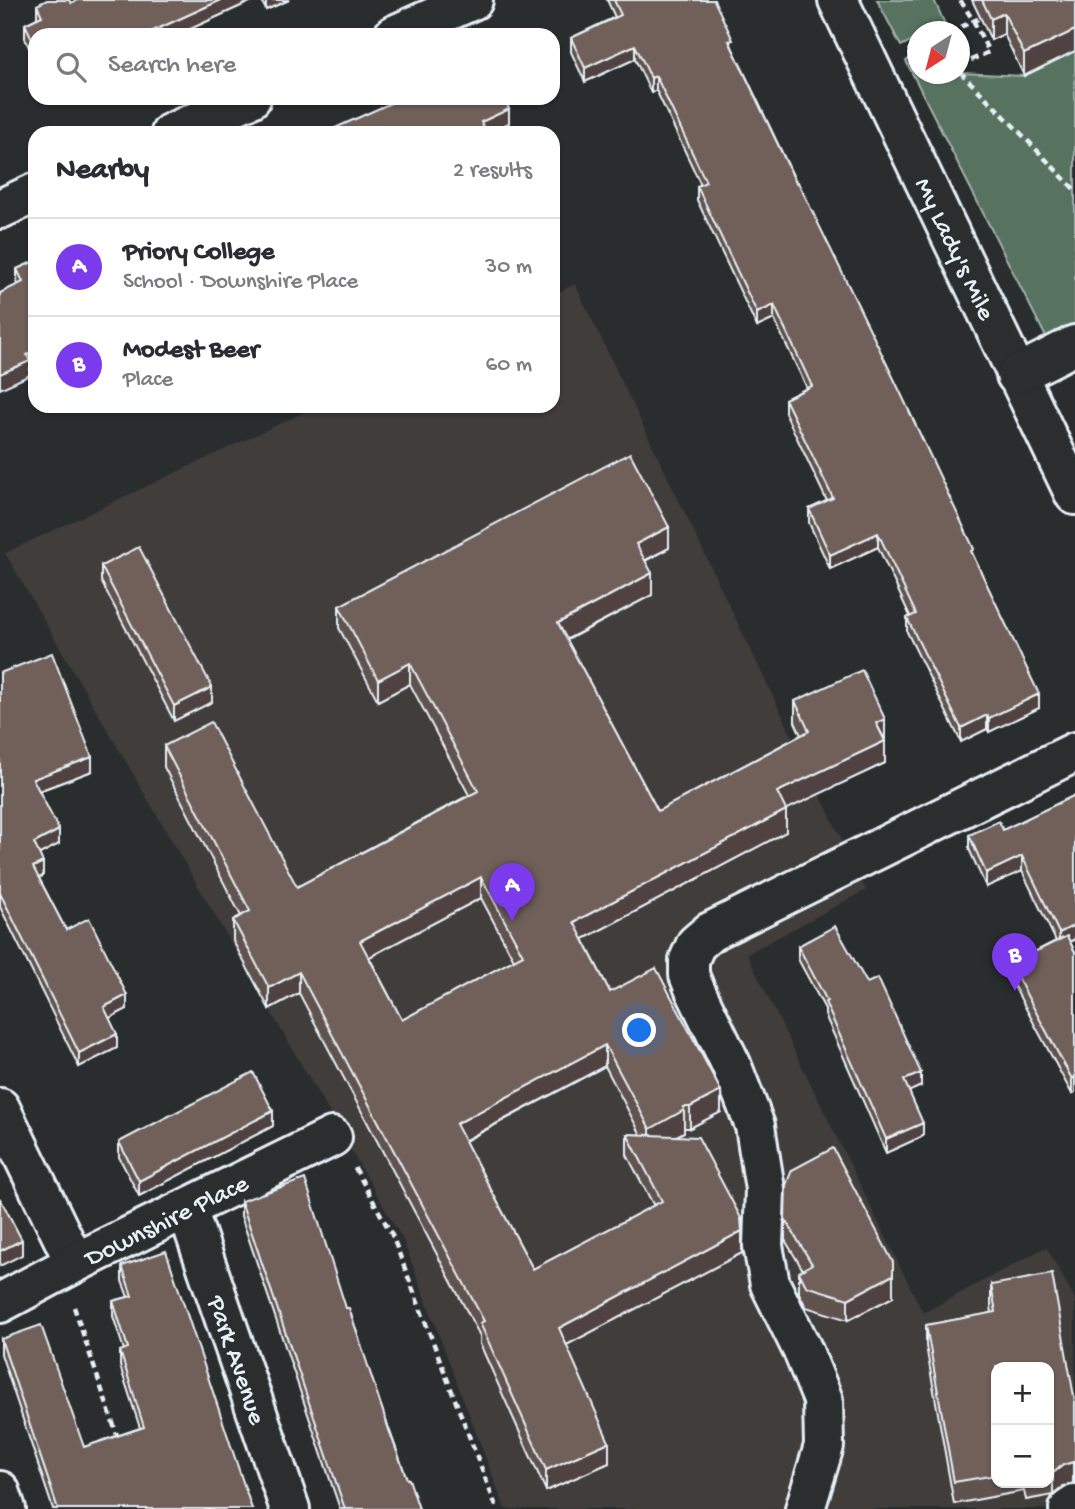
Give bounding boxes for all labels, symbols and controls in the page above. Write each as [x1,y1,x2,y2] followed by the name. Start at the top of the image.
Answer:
[907,21,970,84] north arrow
[28,28,560,105] search box
[52,48,90,86] icon: search
[108,51,236,82] text: Search here
[56,154,149,189] text: Nearby
[453,158,532,185] text: 2 results
[905,174,1000,327] street label: My Lady's Mile
[123,238,275,269] text: Priory College
[72,254,86,281] text: A
[485,254,532,281] text: 30 m
[123,269,358,296] text: School · Downshire Place
[123,336,259,367] text: Modest Beer
[73,352,85,379] text: B
[486,352,532,379] text: 60 m
[123,367,173,394] text: Place
[489,863,535,921] pin: A
[992,933,1038,991] pin: B
[622,1013,656,1047] your location
[79,1169,255,1277] street label: Downshire Place
[198,1291,271,1430] street label: Park Avenue
[991,1362,1054,1488] map controls
[991,1362,1054,1425] button: +
[991,1425,1054,1488] button: −

